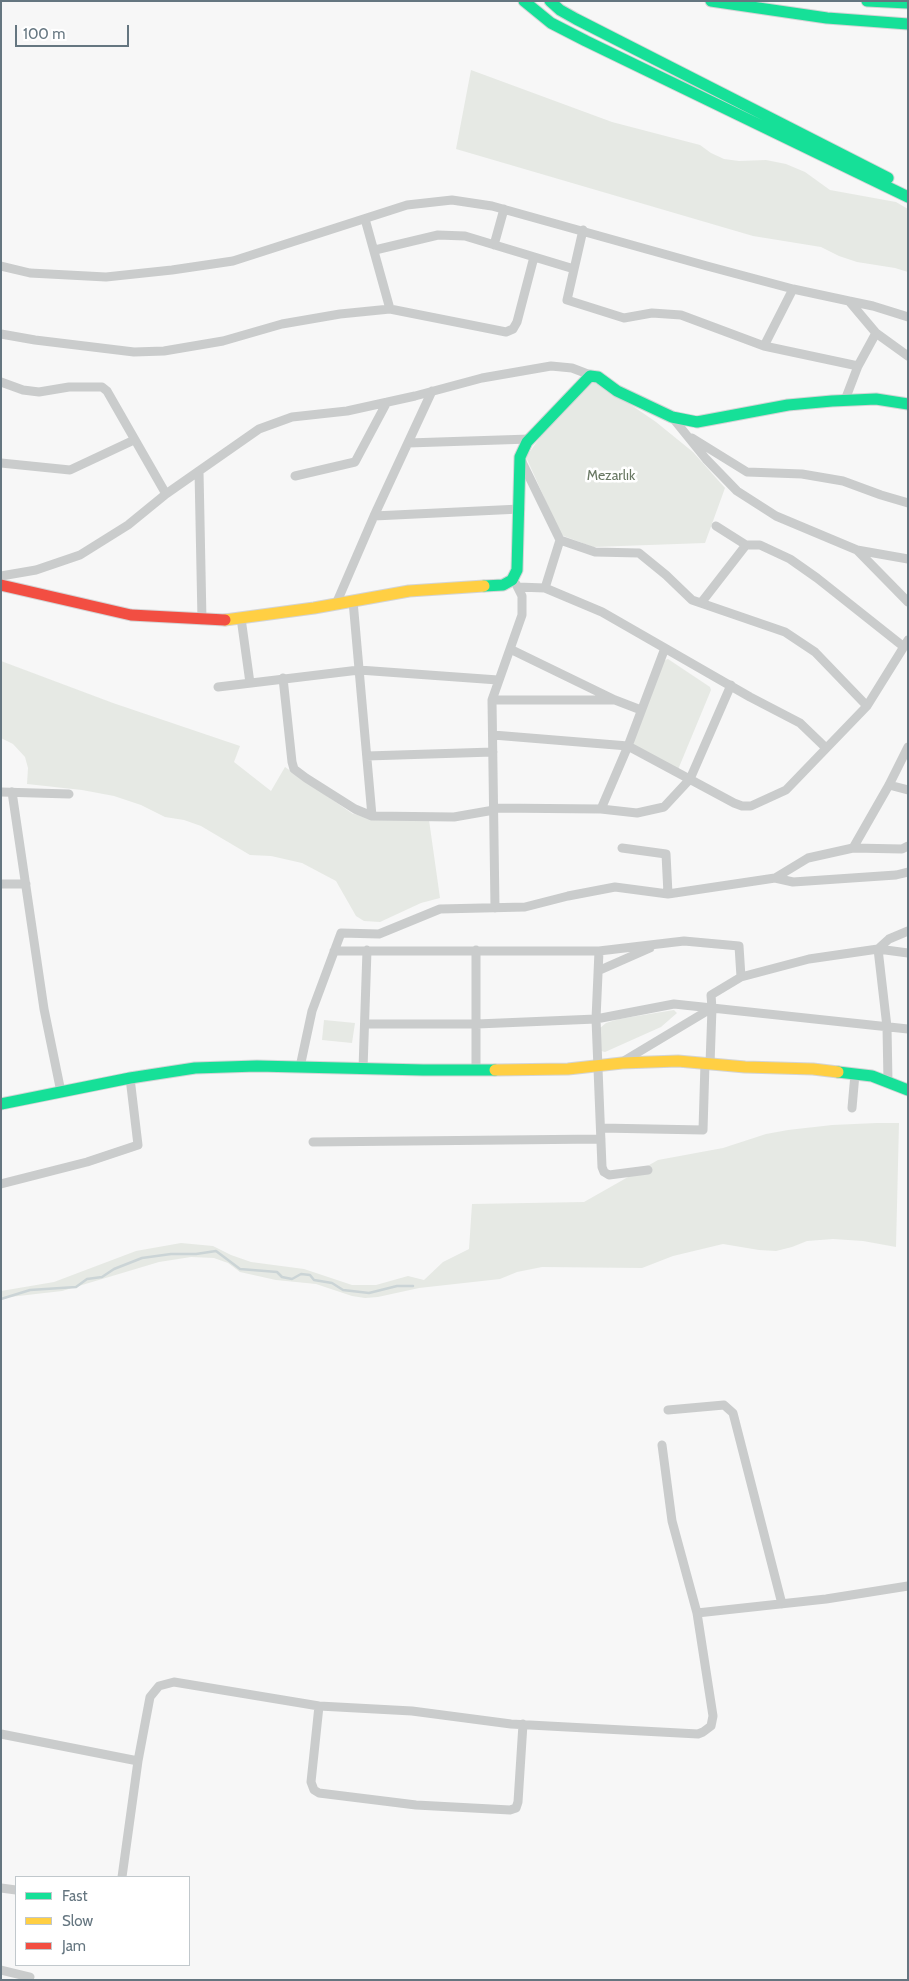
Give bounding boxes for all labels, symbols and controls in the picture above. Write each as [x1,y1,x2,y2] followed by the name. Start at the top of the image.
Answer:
[18,15,131,47] scale bar
[23,25,65,43] text: 100 m
[587,468,635,484] park label: Mezarlık
[15,1876,190,1966] legend
[62,1887,87,1905] text: Fast
[62,1912,93,1930] text: Slow
[62,1937,86,1955] text: Jam

